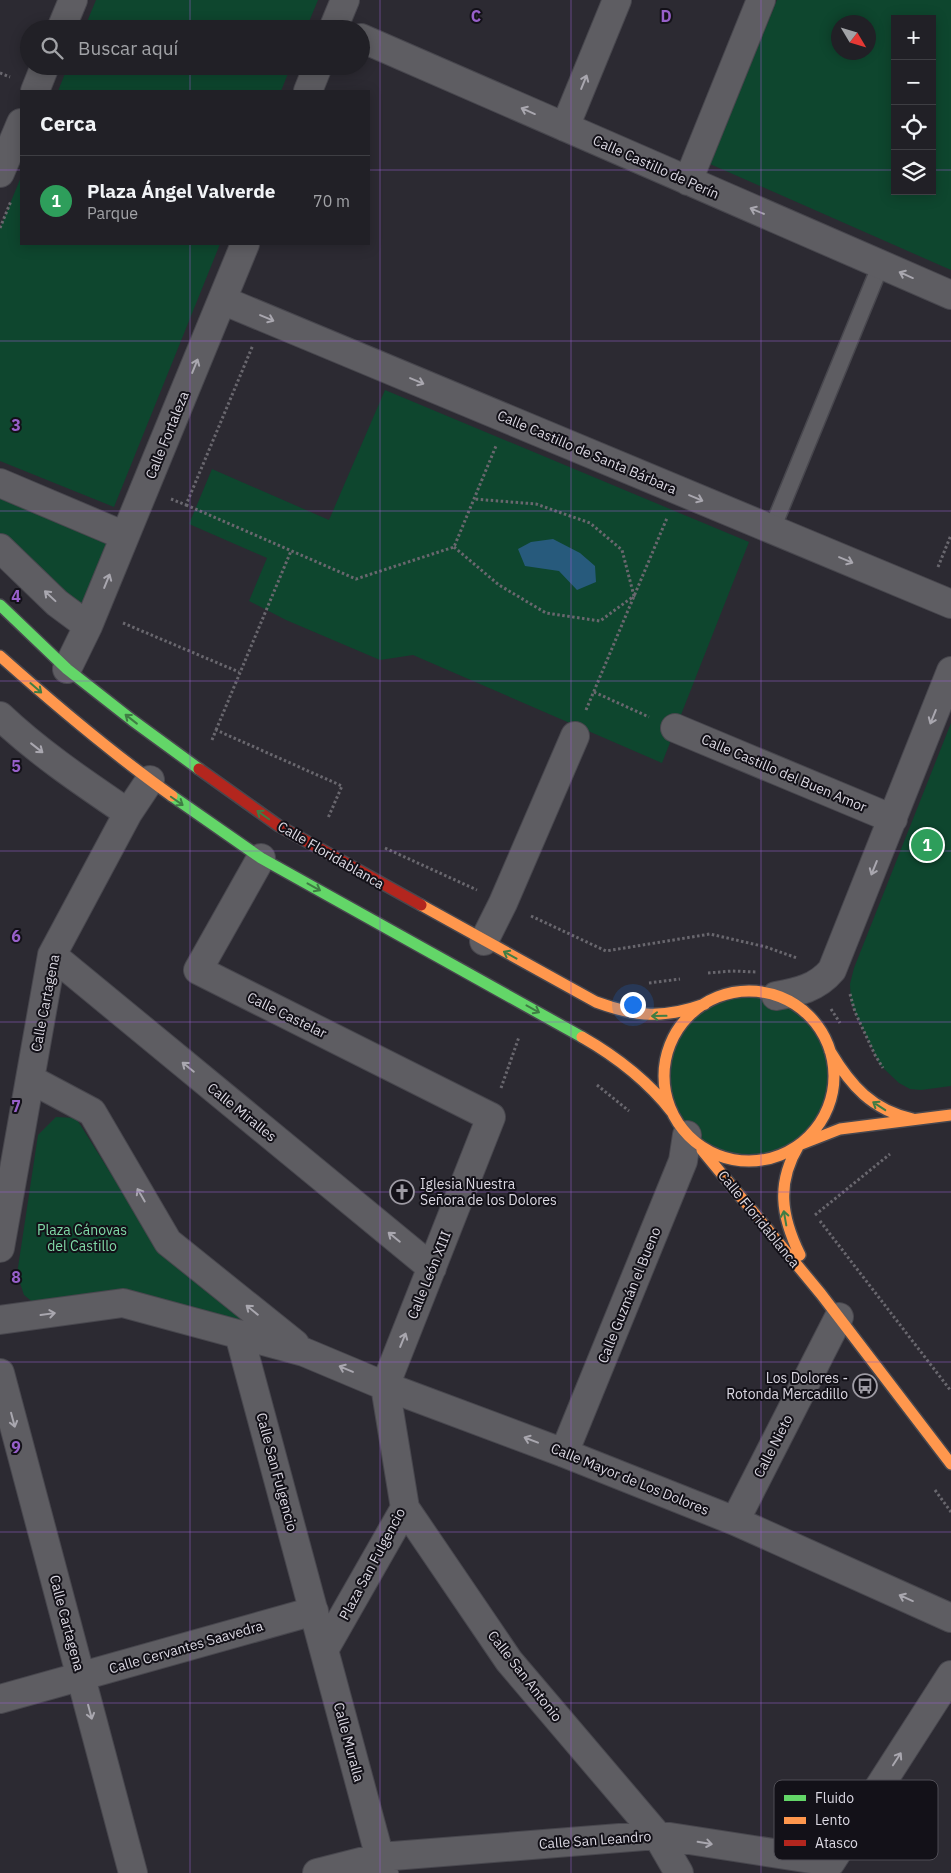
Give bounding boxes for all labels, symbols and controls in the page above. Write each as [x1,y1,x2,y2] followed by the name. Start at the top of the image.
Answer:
[471,6,481,26] text: C
[660,6,672,26] text: D
[831,15,876,60] north arrow
[891,15,936,195] map controls
[891,15,936,60] button: +
[20,20,370,75] search box
[38,34,66,62] icon: search
[78,36,178,60] text: Buscar aquí
[891,60,936,105] button: −
[579,75,589,90] one-way arrow
[521,105,536,115] one-way arrow
[891,105,936,150] button: locate
[40,109,97,137] text: Cerca
[590,131,722,203] street label: Calle Castillo de Perín
[891,150,936,195] button: layers
[87,179,275,203] text: Plaza Ángel Valverde
[51,191,61,211] text: 1
[313,191,350,211] text: 70 m
[87,203,138,223] text: Parque
[750,205,765,215] one-way arrow
[899,270,914,280] one-way arrow
[259,314,274,324] one-way arrow
[191,359,200,374] one-way arrow
[409,377,424,386] one-way arrow
[141,388,193,481] street label: Calle Fortaleza
[495,406,680,498] street label: Calle Castillo de Santa Bárbara
[11,415,21,435] text: 3
[688,493,703,503] one-way arrow
[838,556,853,566] one-way arrow
[102,574,112,589] one-way arrow
[11,586,21,606] text: 4
[43,590,56,602] one-way arrow
[30,683,43,694] one-way arrow
[928,709,937,724] one-way arrow
[125,714,138,725] one-way arrow
[699,730,869,816] street label: Calle Castillo del Buen Amor
[30,743,44,753] one-way arrow
[11,756,21,776] text: 5
[170,796,184,806] one-way arrow
[256,810,270,820] one-way arrow
[274,817,388,893] street label: Calle Floridablanca
[911,826,943,864] pin: 1
[868,860,878,875] one-way arrow
[307,883,321,893] one-way arrow
[11,926,21,946] text: 6
[504,950,518,960] one-way arrow
[27,952,63,1053] street label: Calle Cartagena
[244,988,330,1042] street label: Calle Castelar
[620,992,646,1018] your location
[525,1004,540,1014] one-way arrow
[651,1011,667,1021] one-way arrow
[182,1062,195,1073] one-way arrow
[204,1079,281,1146] street label: Calle Miralles
[11,1096,21,1116] text: 7
[872,1101,886,1111] one-way arrow
[714,1167,804,1272] street label: Calle Floridablanca
[420,1175,557,1209] place label: Iglesia Nuestra Señora de los Dolores
[389,1179,415,1205] church icon: Iglesia Nuestra Señora de los Dolores
[135,1189,145,1203] one-way arrow
[780,1210,790,1226] one-way arrow
[37,1221,127,1255] park label: Plaza Cánovas del Castillo
[593,1224,665,1366] street label: Calle Guzmán el Bueno
[403,1228,455,1322] street label: Calle León XIII
[388,1232,401,1243] one-way arrow
[11,1267,21,1287] text: 8
[246,1305,259,1316] one-way arrow
[40,1308,56,1318] one-way arrow
[399,1333,408,1348] one-way arrow
[339,1364,354,1374] one-way arrow
[726,1369,848,1403] place label: Los Dolores - Rotonda Mercadillo
[852,1373,878,1399] bus stop icon: Los Dolores - Rotonda Mercadillo
[8,1411,18,1427] one-way arrow
[253,1411,302,1533] street label: Calle San Fulgencio
[749,1411,797,1481] street label: Calle Nieto
[523,1435,538,1444] one-way arrow
[11,1437,21,1457] text: 9
[548,1439,712,1519] street label: Calle Mayor de Los Dolores
[335,1505,409,1623] street label: Plaza San Fulgencio
[46,1573,89,1674] street label: Calle Cartagena
[899,1592,914,1602] one-way arrow
[107,1616,266,1678] street label: Calle Cervantes Saavedra
[484,1627,566,1725] street label: Calle San Antonio
[330,1700,368,1784] street label: Calle Muralla
[86,1704,96,1720] one-way arrow
[892,1752,902,1766] one-way arrow
[774,1780,938,1860] legend
[815,1789,854,1807] text: Fluido
[815,1811,850,1829] text: Lento
[538,1827,652,1853] street label: Calle San Leandro
[815,1834,858,1852] text: Atasco
[697,1838,713,1848] one-way arrow

